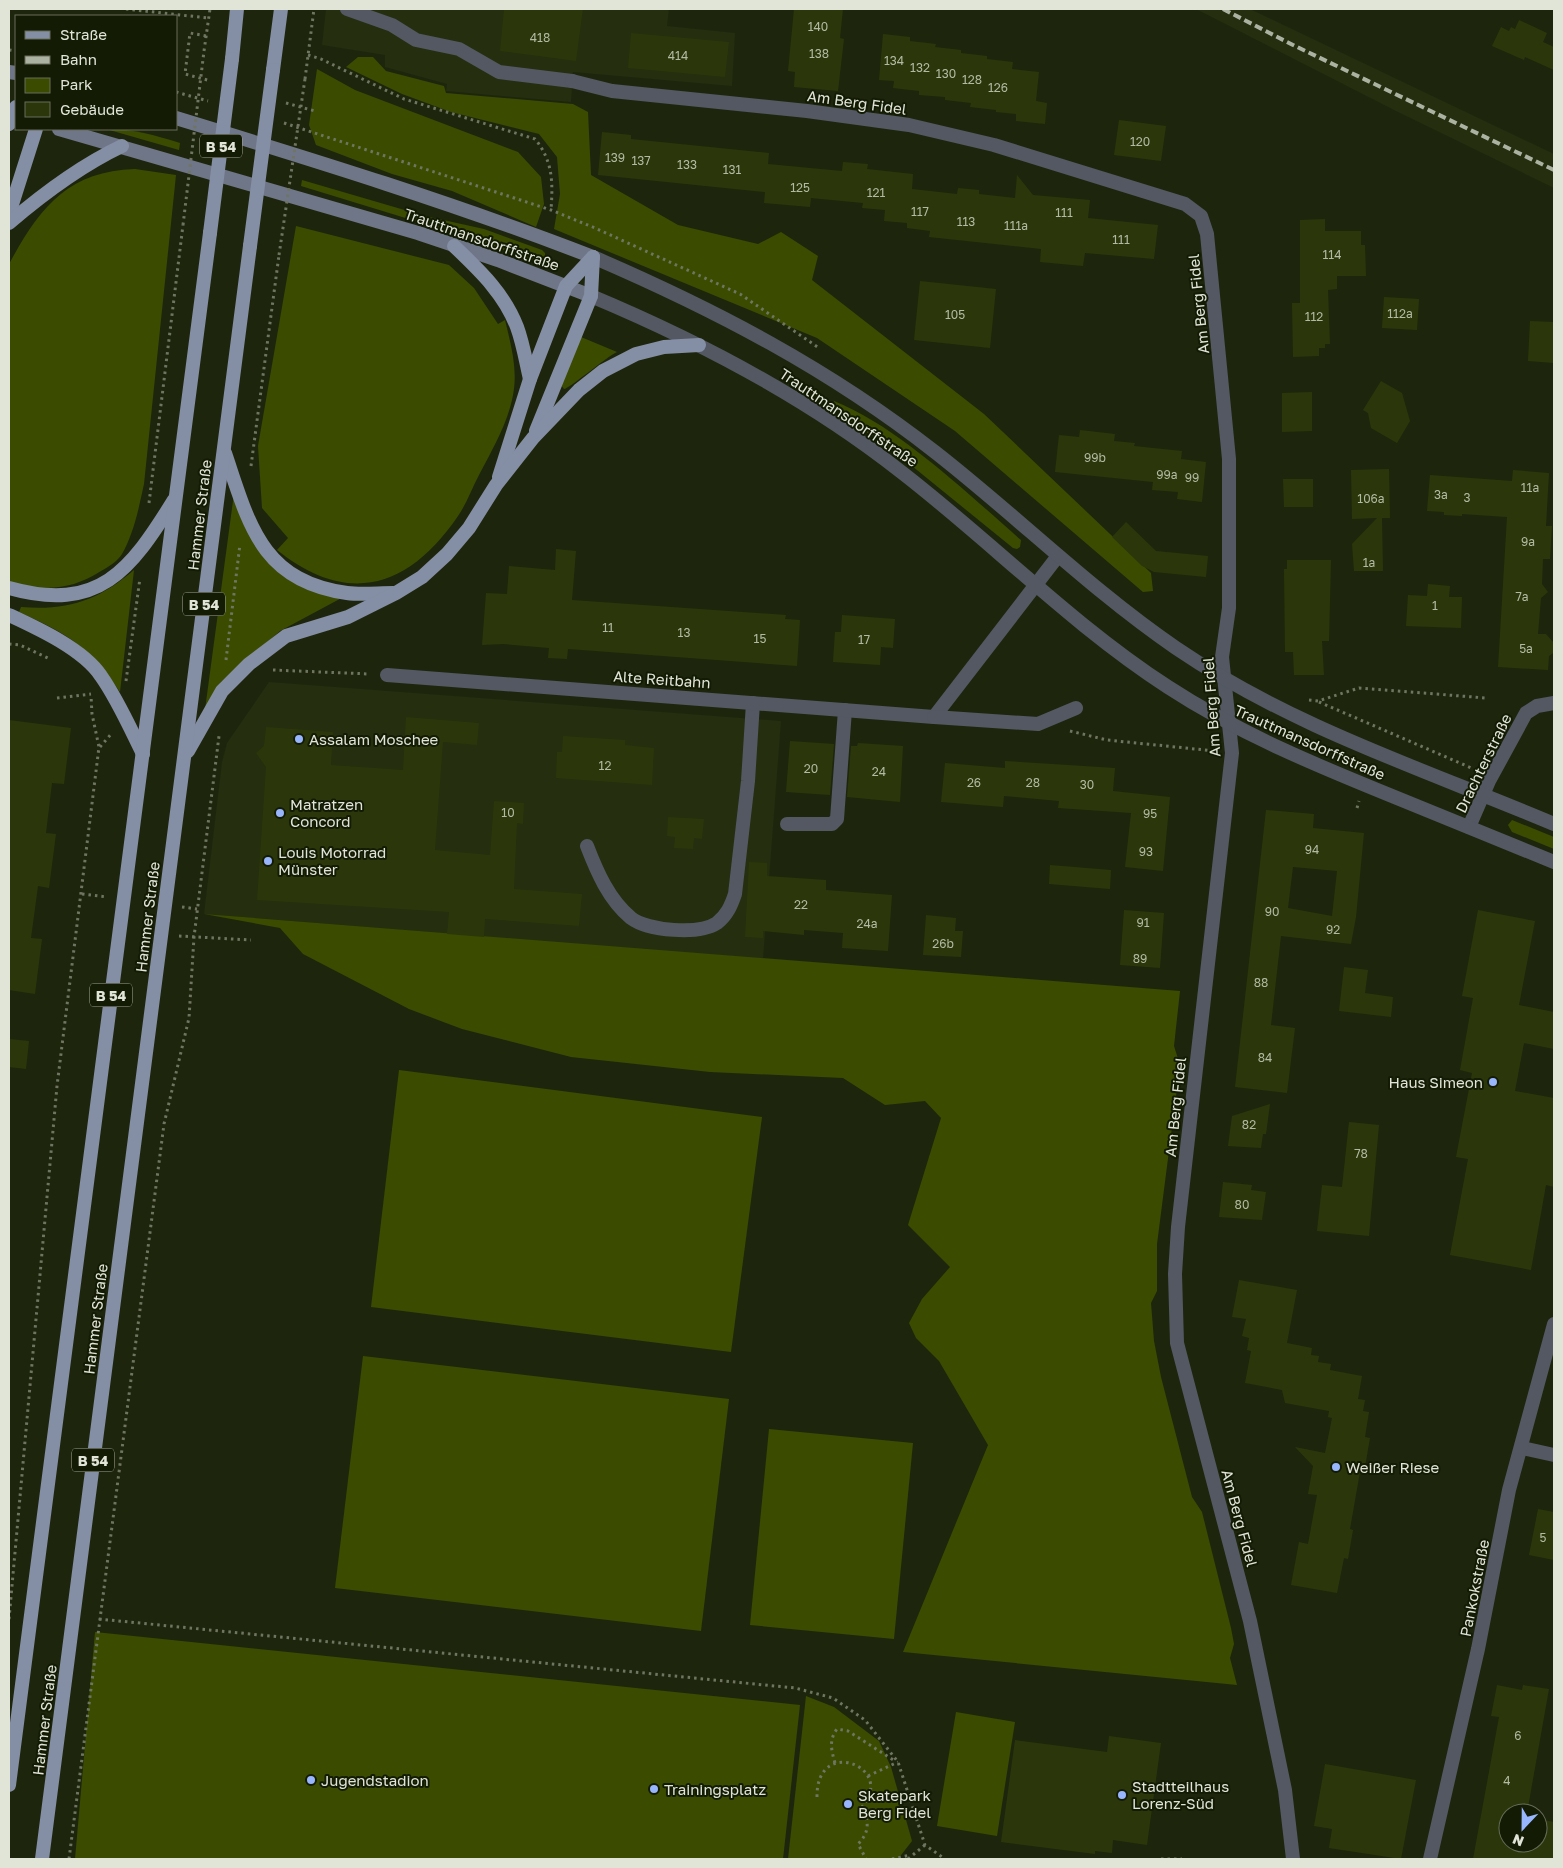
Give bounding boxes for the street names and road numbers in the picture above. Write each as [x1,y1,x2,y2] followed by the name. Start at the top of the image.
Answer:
[806,86,908,118] street label: Am Berg Fidel
[200,134,242,158] road number: B 54
[402,204,562,274] street label: Trauttmansdorffstraße
[1184,253,1212,355] street label: Am Berg Fidel
[776,364,922,470] street label: Trauttmansdorffstraße
[183,458,215,571] street label: Hammer Straße
[183,592,225,616] road number: B 54
[1199,656,1223,758] street label: Am Berg Fidel
[613,667,711,691] street label: Alte Reitbahn
[1232,701,1388,783] street label: Trauttmansdorffstraße
[1451,710,1515,815] street label: Drachterstraße
[131,860,163,973] street label: Hammer Straße
[90,984,132,1006] road number: B 54
[1161,1056,1189,1158] street label: Am Berg Fidel
[79,1262,111,1375] street label: Hammer Straße
[72,1448,114,1472] road number: B 54
[1218,1467,1262,1569] street label: Am Berg Fidel
[1456,1538,1492,1638] street label: Pankokstraße
[28,1663,60,1776] street label: Hammer Straße

